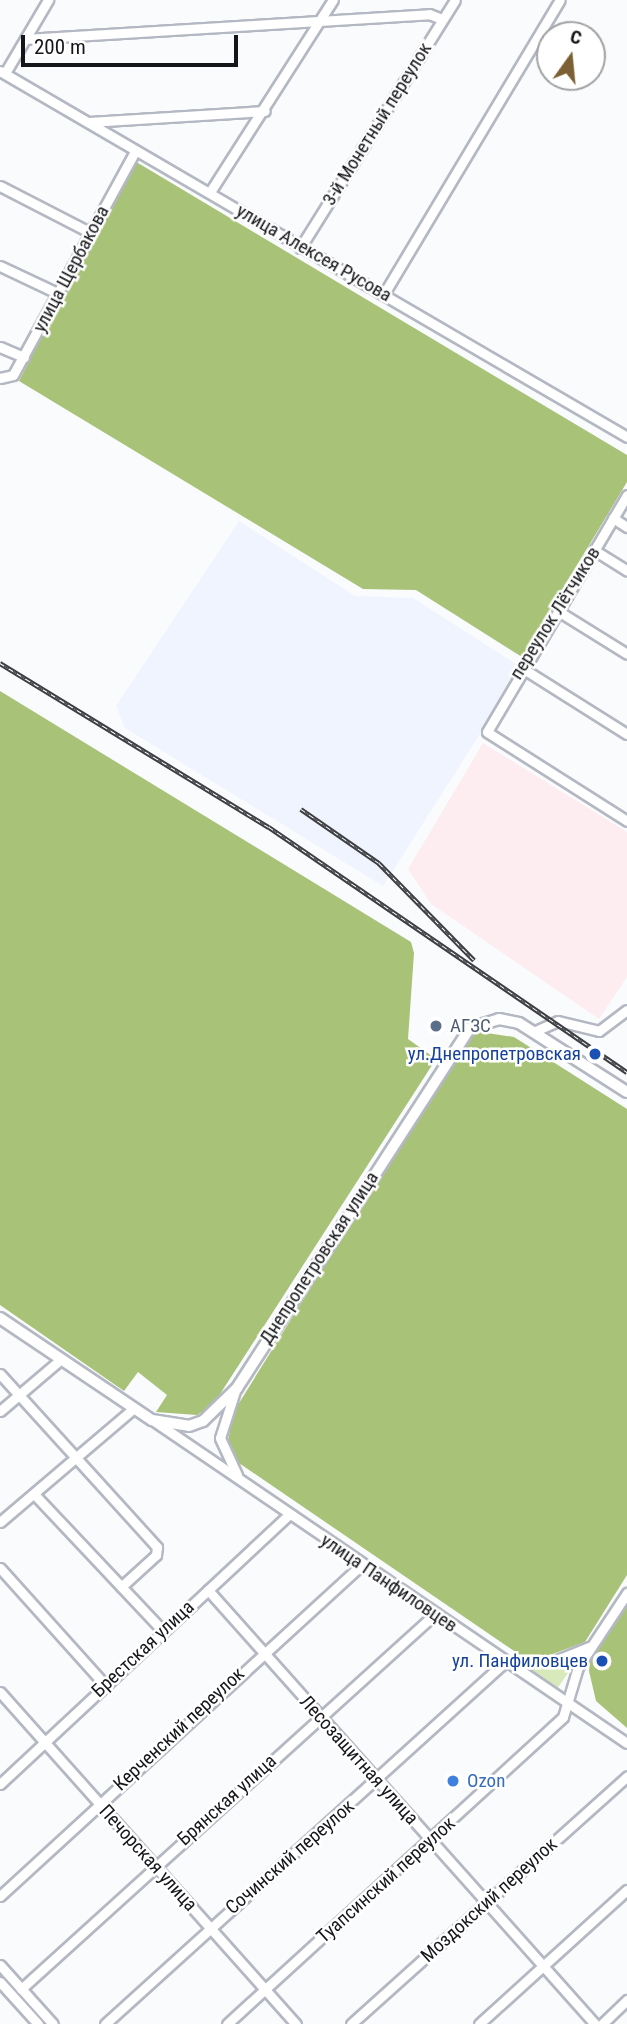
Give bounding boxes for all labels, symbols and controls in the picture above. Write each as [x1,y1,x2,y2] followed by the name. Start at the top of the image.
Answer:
[24,21,242,65] scale bar
[536,21,606,91] north arrow
[568,25,584,50] text: С
[34,35,86,59] text: 200 m
[318,38,436,210] street label: 3-й Монетный переулок
[232,199,396,307] street label: улица Алексея Русова
[28,202,114,336] street label: улица Щербакова
[505,542,605,684] street label: переулок Лётчиков
[450,1015,491,1037] place label: АГЗС
[428,1018,444,1034] marker: АГЗС
[408,1043,581,1065] place label: ул.Днепропетровская
[587,1046,603,1062] marker: ул.Днепропетровская
[255,1167,383,1349] street label: Днепропетровская улица
[316,1529,462,1637] street label: улица Панфиловцев
[87,1596,199,1702] street label: Брестская улица
[452,1650,588,1672] place label: ул. Панфиловцев
[594,1653,610,1669] marker: ул. Панфиловцев
[109,1662,249,1796] street label: Керченский переулок
[295,1691,423,1829] street label: Лесозащитная улица
[173,1750,281,1850] street label: Брянская улица
[467,1770,505,1792] place label: Ozon
[445,1773,461,1789] marker: Ozon
[221,1795,359,1919] street label: Сочинский переулок
[94,1800,202,1916] street label: Печорская улица
[312,1812,460,1948] street label: Туапсинский переулок
[416,1833,562,1967] street label: Моздокский переулок

